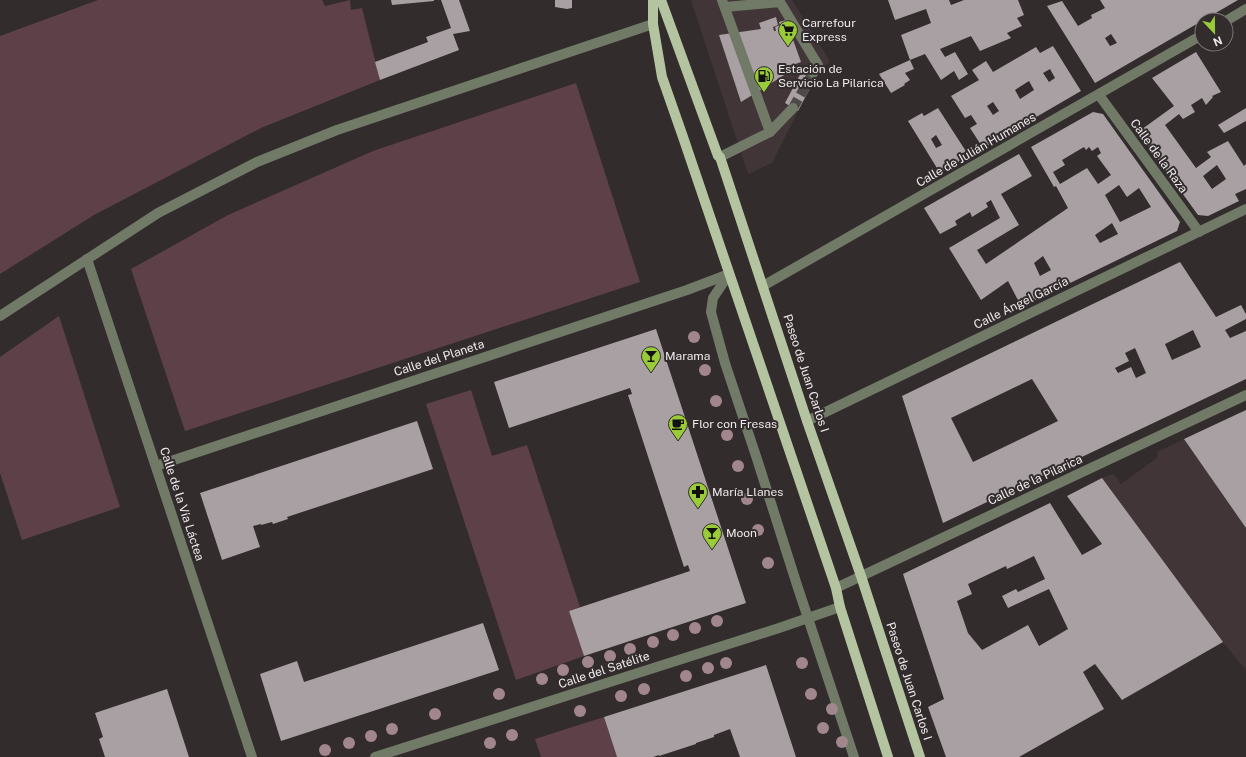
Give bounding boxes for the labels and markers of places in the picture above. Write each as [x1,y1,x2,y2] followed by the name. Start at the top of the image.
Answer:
[802,16,856,44] place label: Carrefour Express
[777,19,799,47] supermarket icon: Carrefour Express
[778,62,884,90] place label: Estación de Servicio La Pilarica
[753,65,775,93] fuel station icon: Estación de Servicio La Pilarica
[640,345,662,373] bar icon: Marama
[665,349,710,363] place label: Marama
[667,413,689,441] cafe icon: Flor con Fresas
[692,417,777,431] place label: Flor con Fresas
[687,481,709,509] pharmacy icon: María Llanes
[712,485,783,499] place label: María Llanes
[701,522,723,550] bar icon: Moon
[726,526,757,540] place label: Moon

